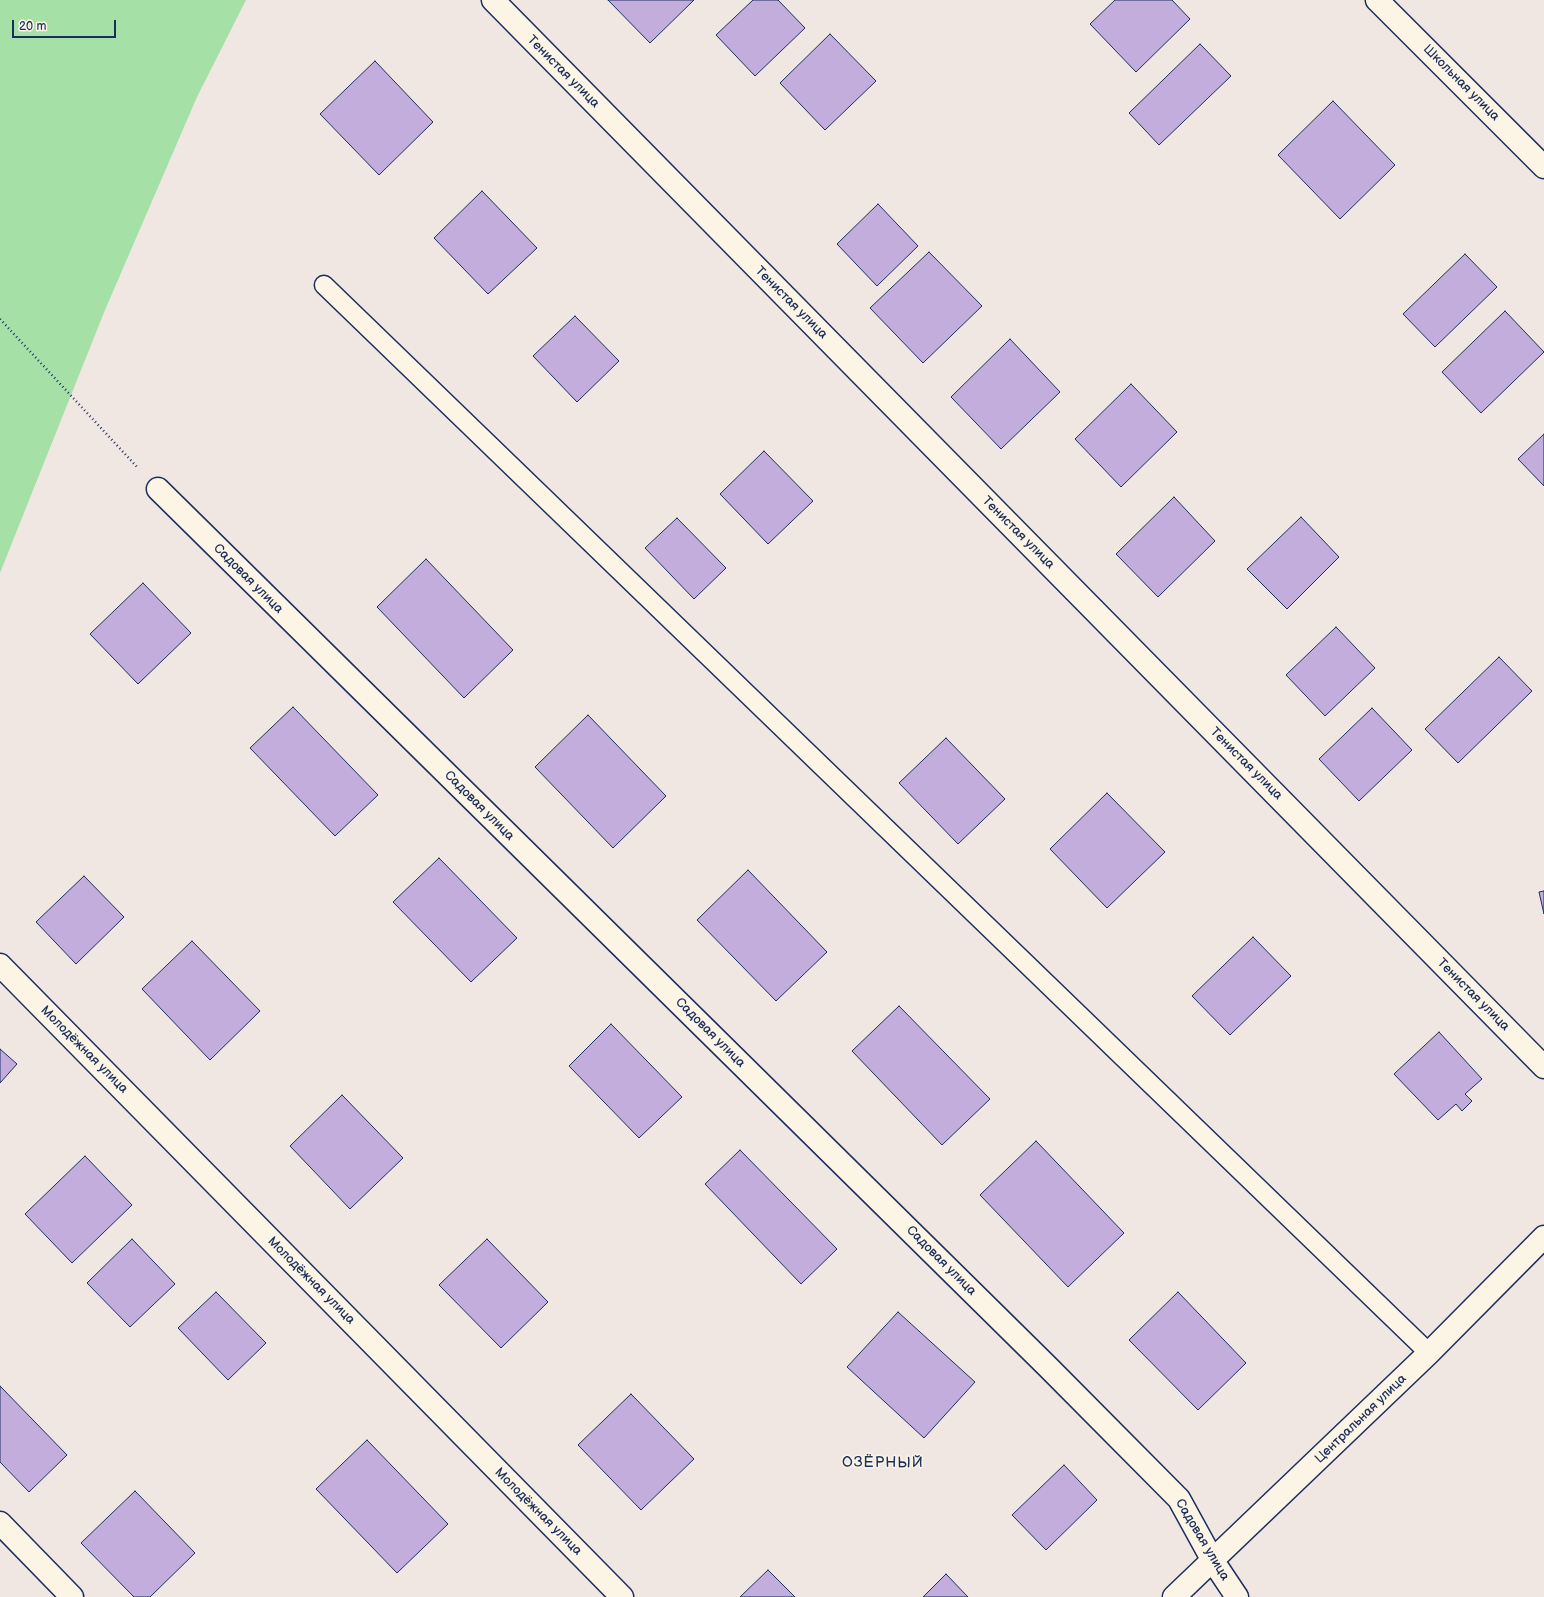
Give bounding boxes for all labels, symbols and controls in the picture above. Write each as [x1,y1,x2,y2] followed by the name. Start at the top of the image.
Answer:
[14,12,118,38] scale bar
[19,19,46,34] text: 20 m
[524,33,602,111] street label: Тенистая улица
[1420,42,1502,124] street label: Школьная улица
[752,264,830,342] street label: Тенистая улица
[979,494,1057,572] street label: Тенистая улица
[210,541,286,617] street label: Садовая улица
[1207,725,1285,803] street label: Тенистая улица
[441,768,517,844] street label: Садовая улица
[1434,956,1512,1034] street label: Тенистая улица
[672,995,748,1071] street label: Садовая улица
[37,1003,131,1097] street label: Молодёжная улица
[903,1223,979,1299] street label: Садовая улица
[264,1234,358,1328] street label: Молодёжная улица
[1312,1371,1410,1467] street label: Центральная улица
[842,1454,924,1472] district label: ОЗЁРНЫЙ
[491,1465,585,1559] street label: Молодёжная улица
[1172,1496,1232,1584] street label: Садовая улица

